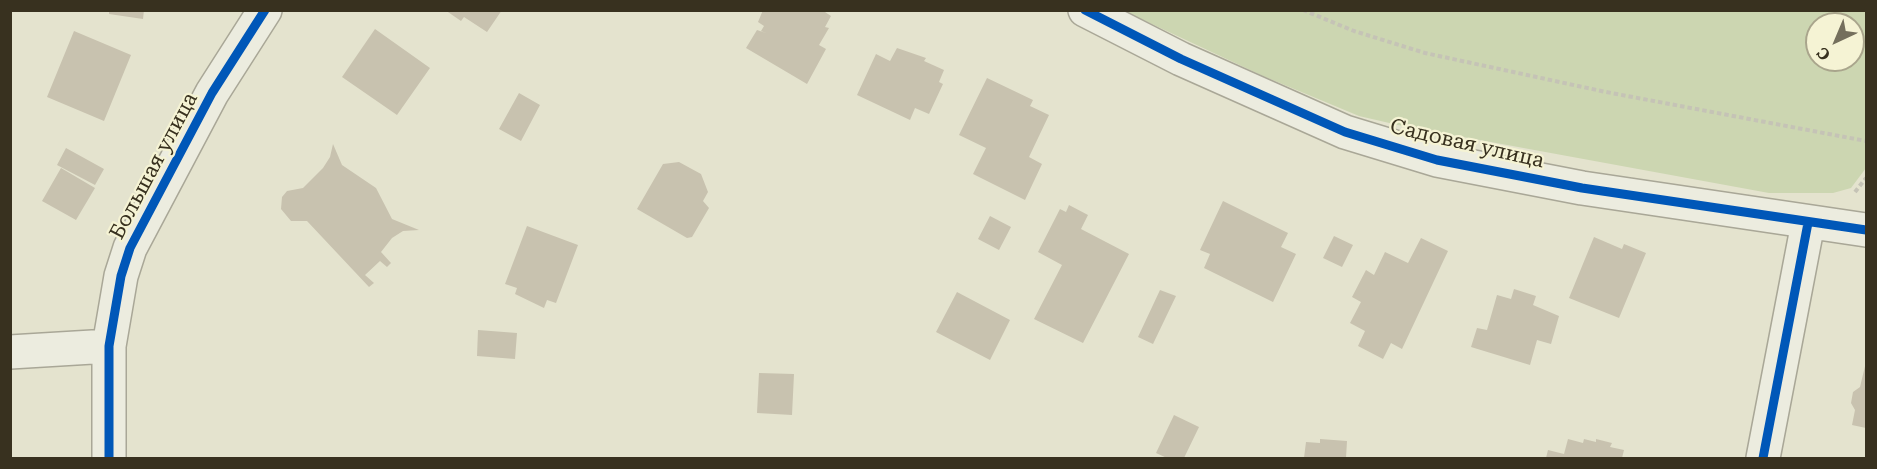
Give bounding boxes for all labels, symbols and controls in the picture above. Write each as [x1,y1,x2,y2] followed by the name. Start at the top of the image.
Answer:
[1805,12,1865,72] north arrow
[1813,43,1834,65] text: С
[105,88,203,244] street label: Большая улица
[1388,114,1546,174] street label: Садовая улица

